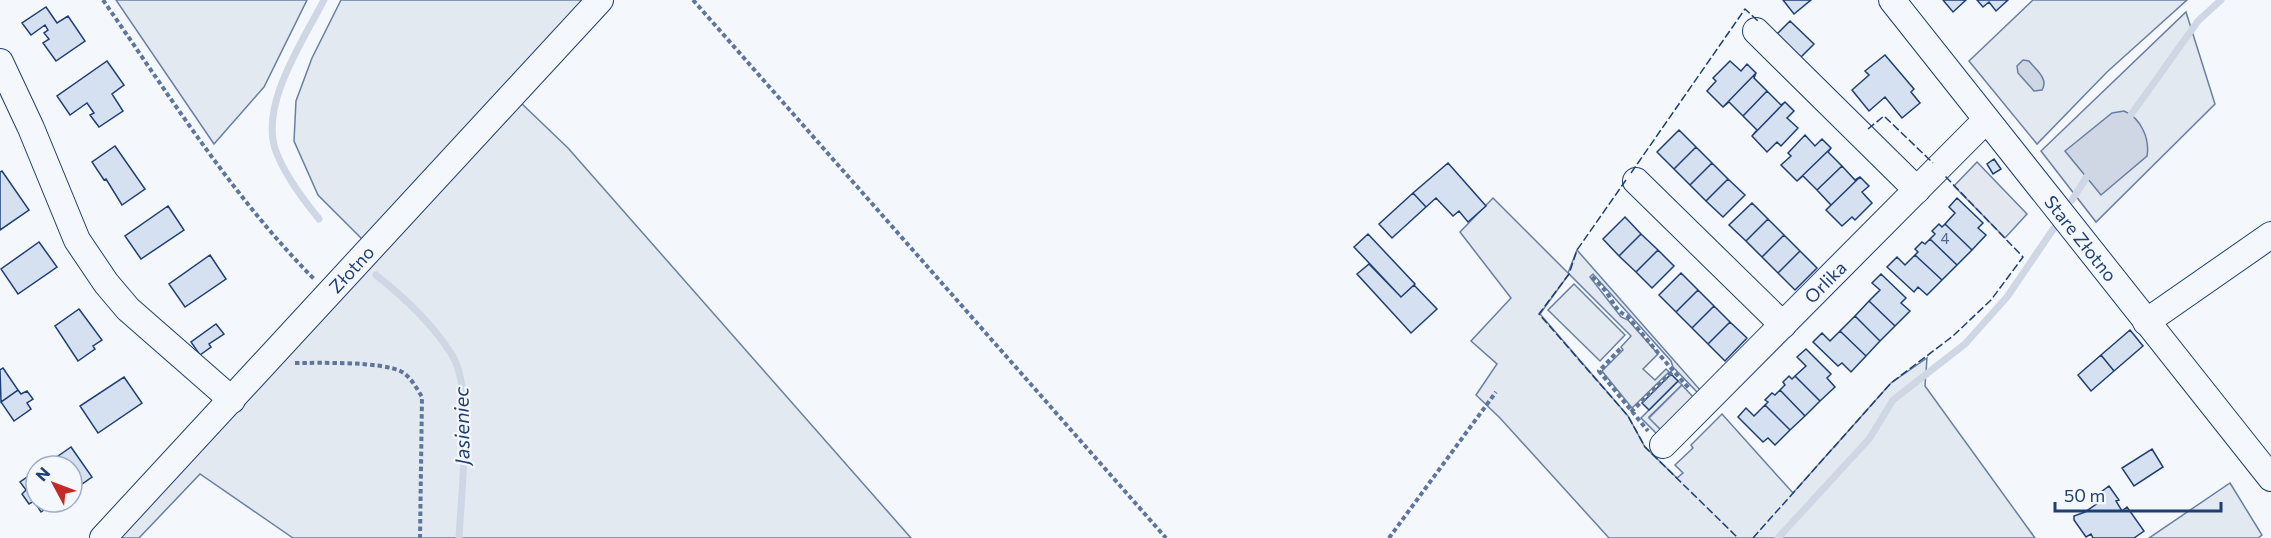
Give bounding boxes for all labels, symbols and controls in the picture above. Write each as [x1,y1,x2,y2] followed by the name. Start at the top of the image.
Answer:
[2040,191,2122,286] street label: Stare Złotno
[1941,229,1950,247] house number: 4
[324,241,379,297] street label: Złotno
[1800,256,1851,307] street label: Orlika
[448,387,474,467] water label: Jasieniec
[24,454,84,514] north arrow
[31,463,53,485] text: N
[2055,475,2222,513] scale bar
[2064,484,2105,506] text: 50 m

